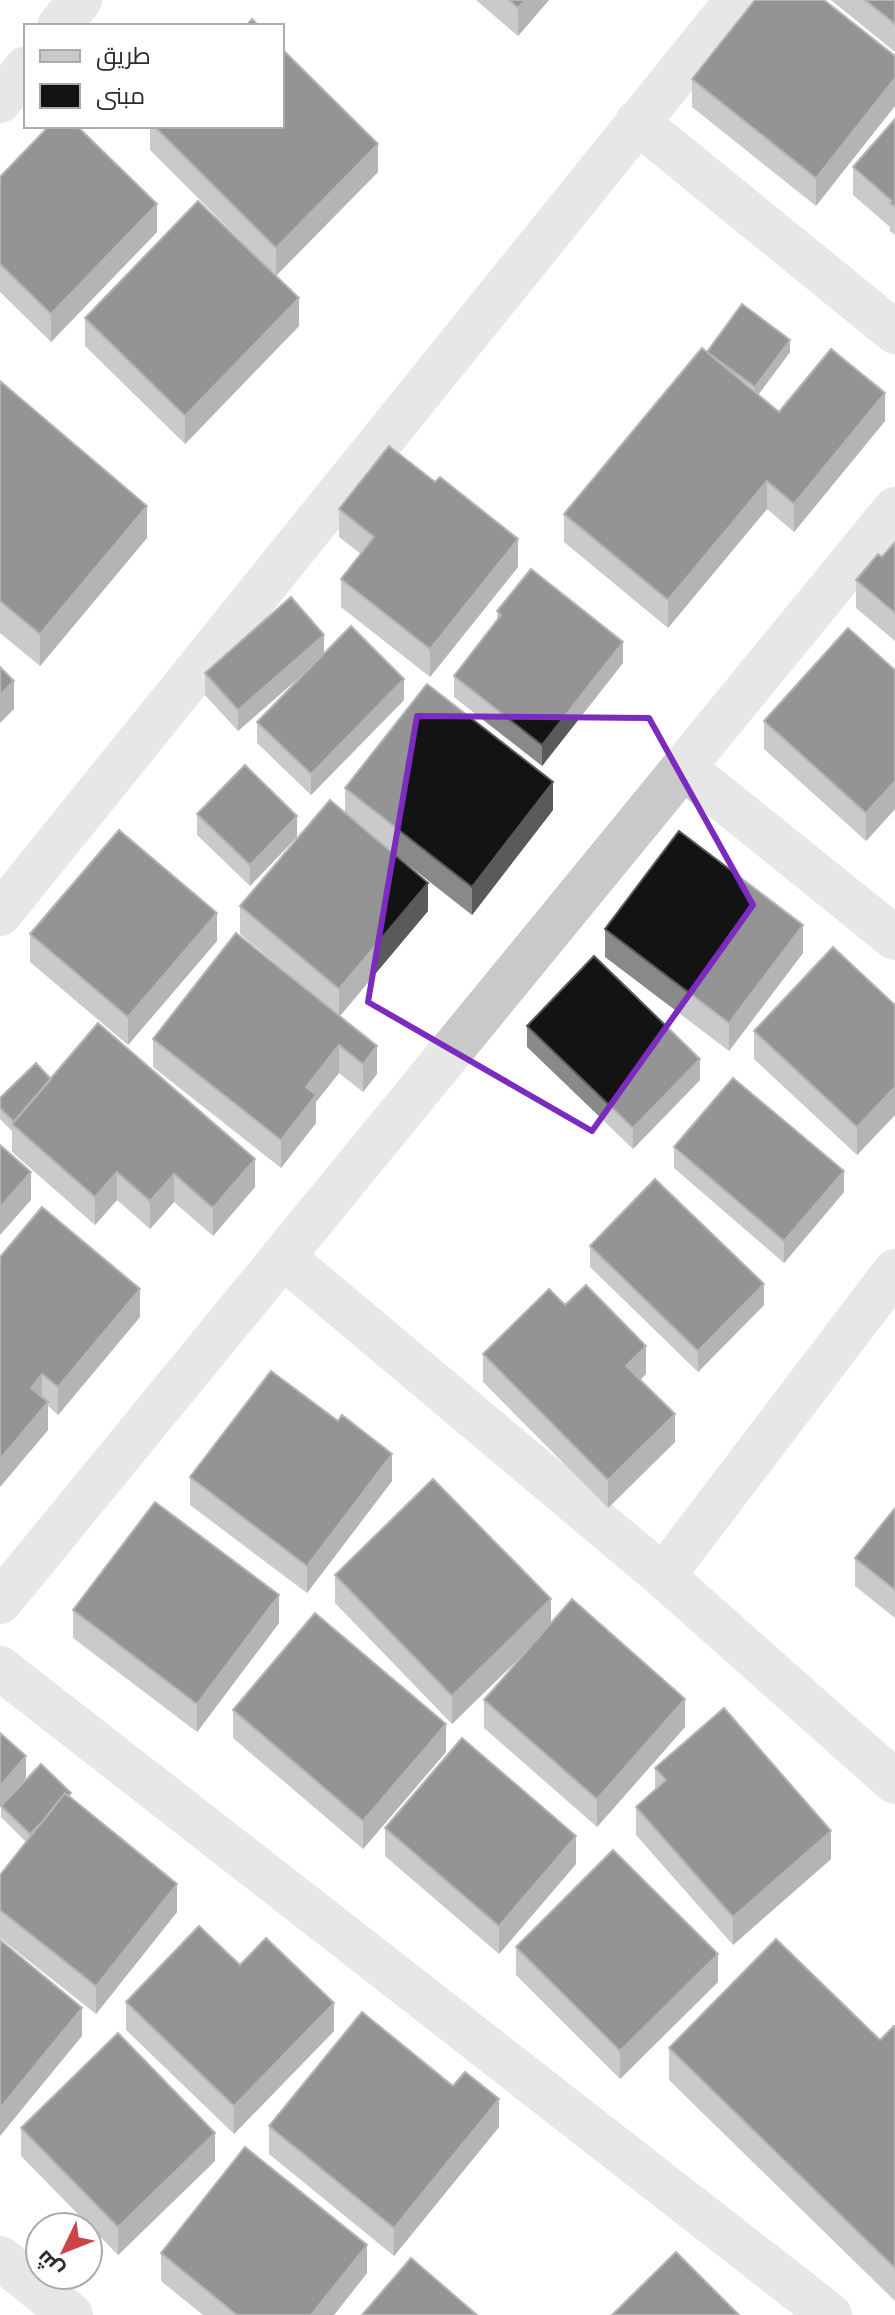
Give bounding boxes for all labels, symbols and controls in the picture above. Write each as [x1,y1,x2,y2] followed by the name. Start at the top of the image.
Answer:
[24,24,284,128] legend
[96,38,151,71] text: طريق
[96,78,145,111] text: مبنى
[24,2211,104,2291] north arrow
[28,2245,69,2286] text: ش

